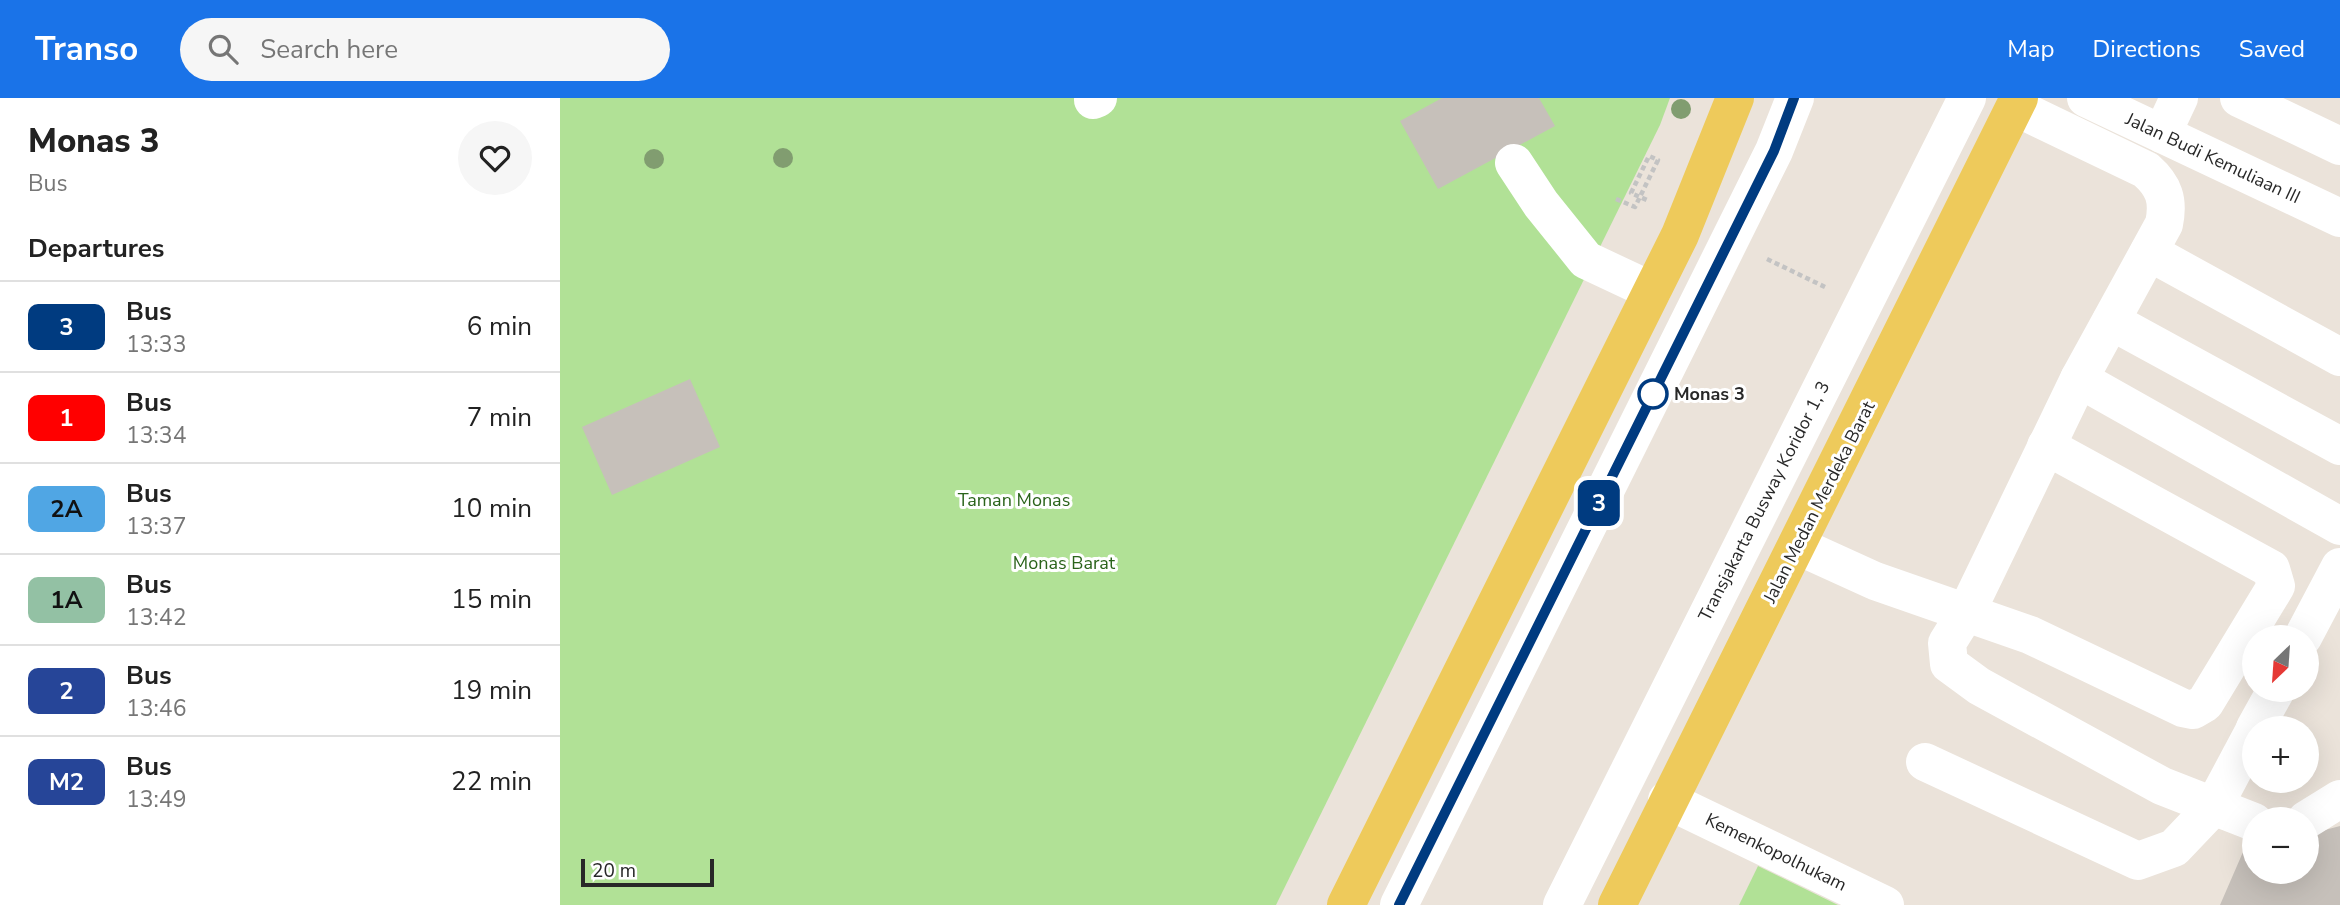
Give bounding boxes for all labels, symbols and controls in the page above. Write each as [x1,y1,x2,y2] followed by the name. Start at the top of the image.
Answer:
[180,18,670,81] search box
[35,27,138,72] text: Transo
[204,30,242,68] icon: search
[260,32,398,67] text: Search here
[2007,33,2054,65] text: Map
[2092,33,2201,65] text: Directions
[2239,33,2305,65] text: Saved
[2121,107,2304,209] street label: Jalan Budi Kemuliaan III
[28,119,160,164] text: Monas 3
[458,121,532,195] button: heart
[28,168,68,199] text: Bus
[28,231,164,266] text: Departures
[126,294,172,329] text: Bus
[467,309,532,344] text: 6 min
[59,311,74,343] text: 3
[126,329,186,360] text: 13:33
[1693,377,1835,625] street label: Transjakarta Busway Koridor 1, 3
[1638,379,1668,409] marker: Monas 3
[1674,382,1745,406] place label: Monas 3
[126,385,172,420] text: Bus
[1757,396,1881,608] street label: Jalan Medan Merdeka Barat
[467,400,532,435] text: 7 min
[59,402,74,434] text: 1
[126,420,186,451] text: 13:34
[126,476,172,511] text: Bus
[1576,480,1622,526] line badge: 3
[1592,487,1606,519] text: 3
[958,488,1070,512] park label: Taman Monas
[451,491,532,526] text: 10 min
[50,493,83,525] text: 2A
[126,511,186,542] text: 13:37
[1013,551,1116,575] park label: Monas Barat
[126,567,172,602] text: Bus
[451,582,532,617] text: 15 min
[50,584,83,616] text: 1A
[126,602,186,633] text: 13:42
[2242,625,2319,702] north arrow
[2242,625,2319,884] map controls
[126,658,172,693] text: Bus
[451,673,532,708] text: 19 min
[59,675,74,707] text: 2
[126,693,186,724] text: 13:46
[2242,716,2319,793] button: +
[126,749,172,784] text: Bus
[451,764,532,799] text: 22 min
[49,766,84,798] text: M2
[126,784,186,815] text: 13:49
[1701,807,1851,897] street label: Kemenkopolhukam
[2242,807,2319,884] button: −
[581,856,714,888] scale bar
[592,858,636,884] text: 20 m

